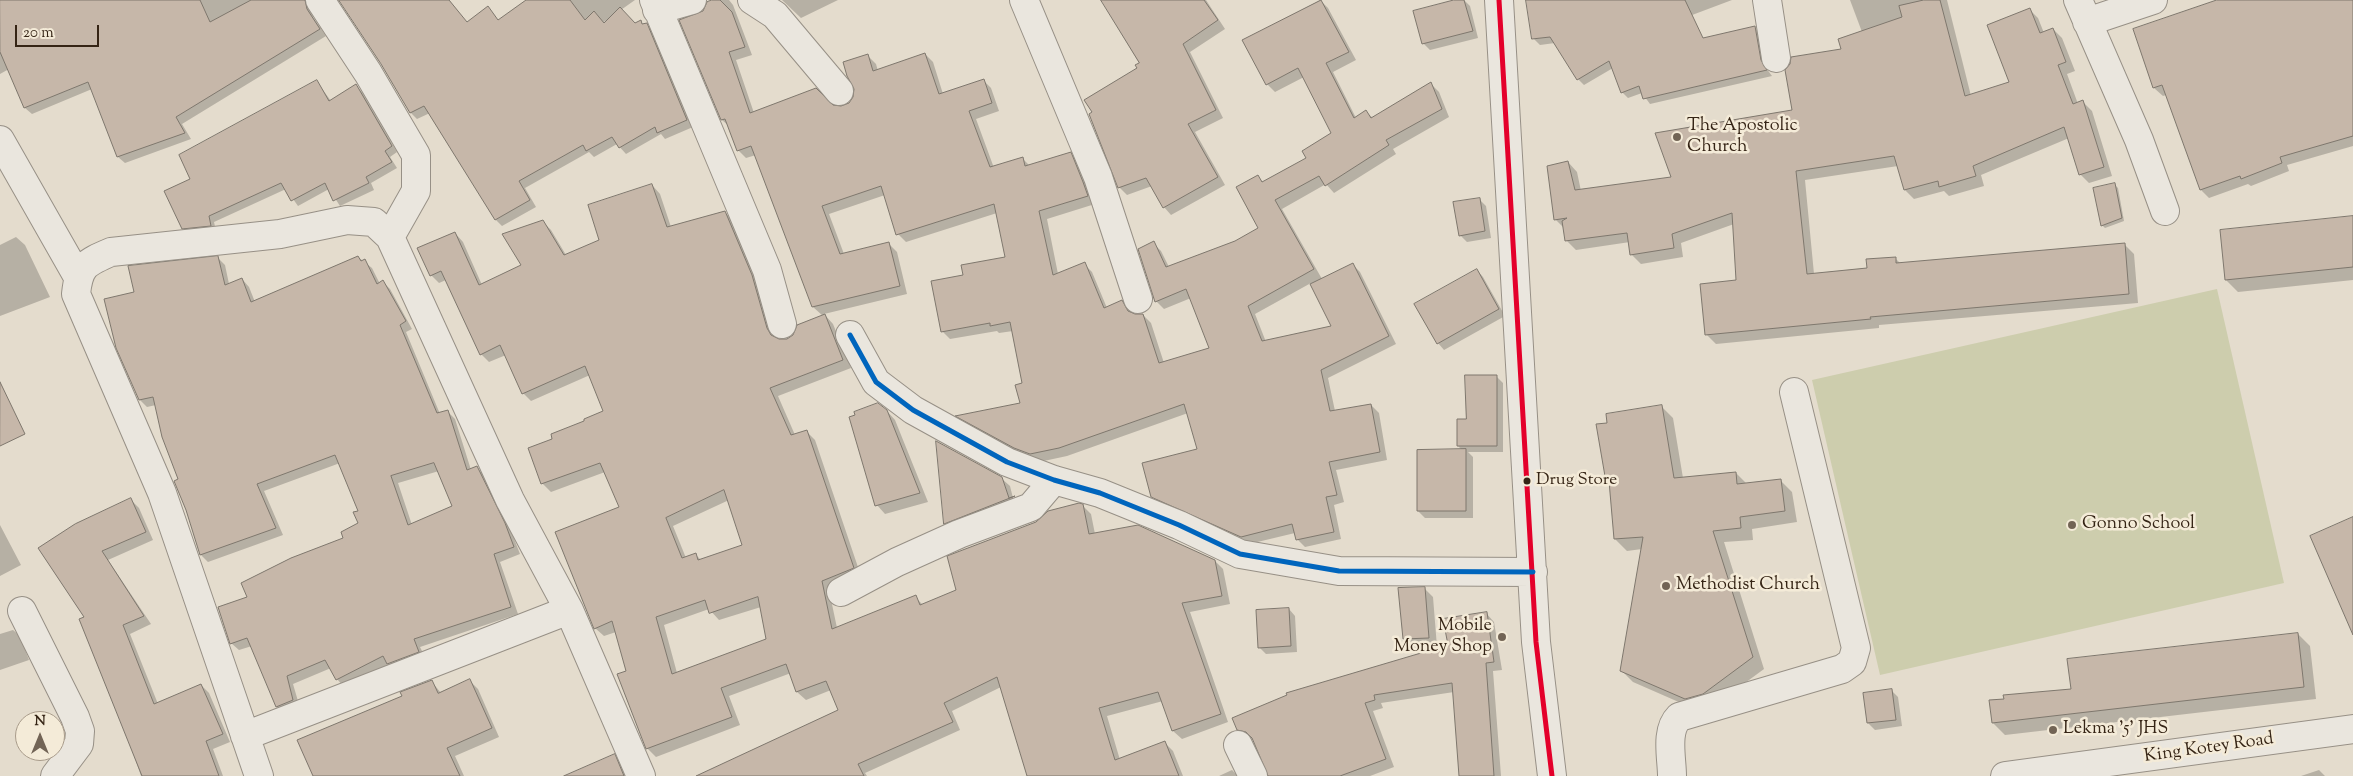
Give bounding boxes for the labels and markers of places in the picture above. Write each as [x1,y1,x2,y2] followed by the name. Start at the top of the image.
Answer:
[1687,116,1798,158] place label: The Apostolic Church
[1671,131,1683,143] marker: The Apostolic Church
[1536,471,1617,491] place label: Drug Store
[1522,476,1532,486] marker: Drug Store
[2082,514,2195,536] place label: Gonno School
[2066,519,2078,531] marker: Gonno School
[1676,575,1820,597] place label: Methodist Church
[1660,580,1672,592] marker: Methodist Church
[1394,616,1492,659] place label: Mobile Money Shop
[1496,631,1508,643] marker: Mobile Money Shop
[2063,719,2168,741] place label: Lekma '5' JHS
[2047,724,2059,736] marker: Lekma '5' JHS

